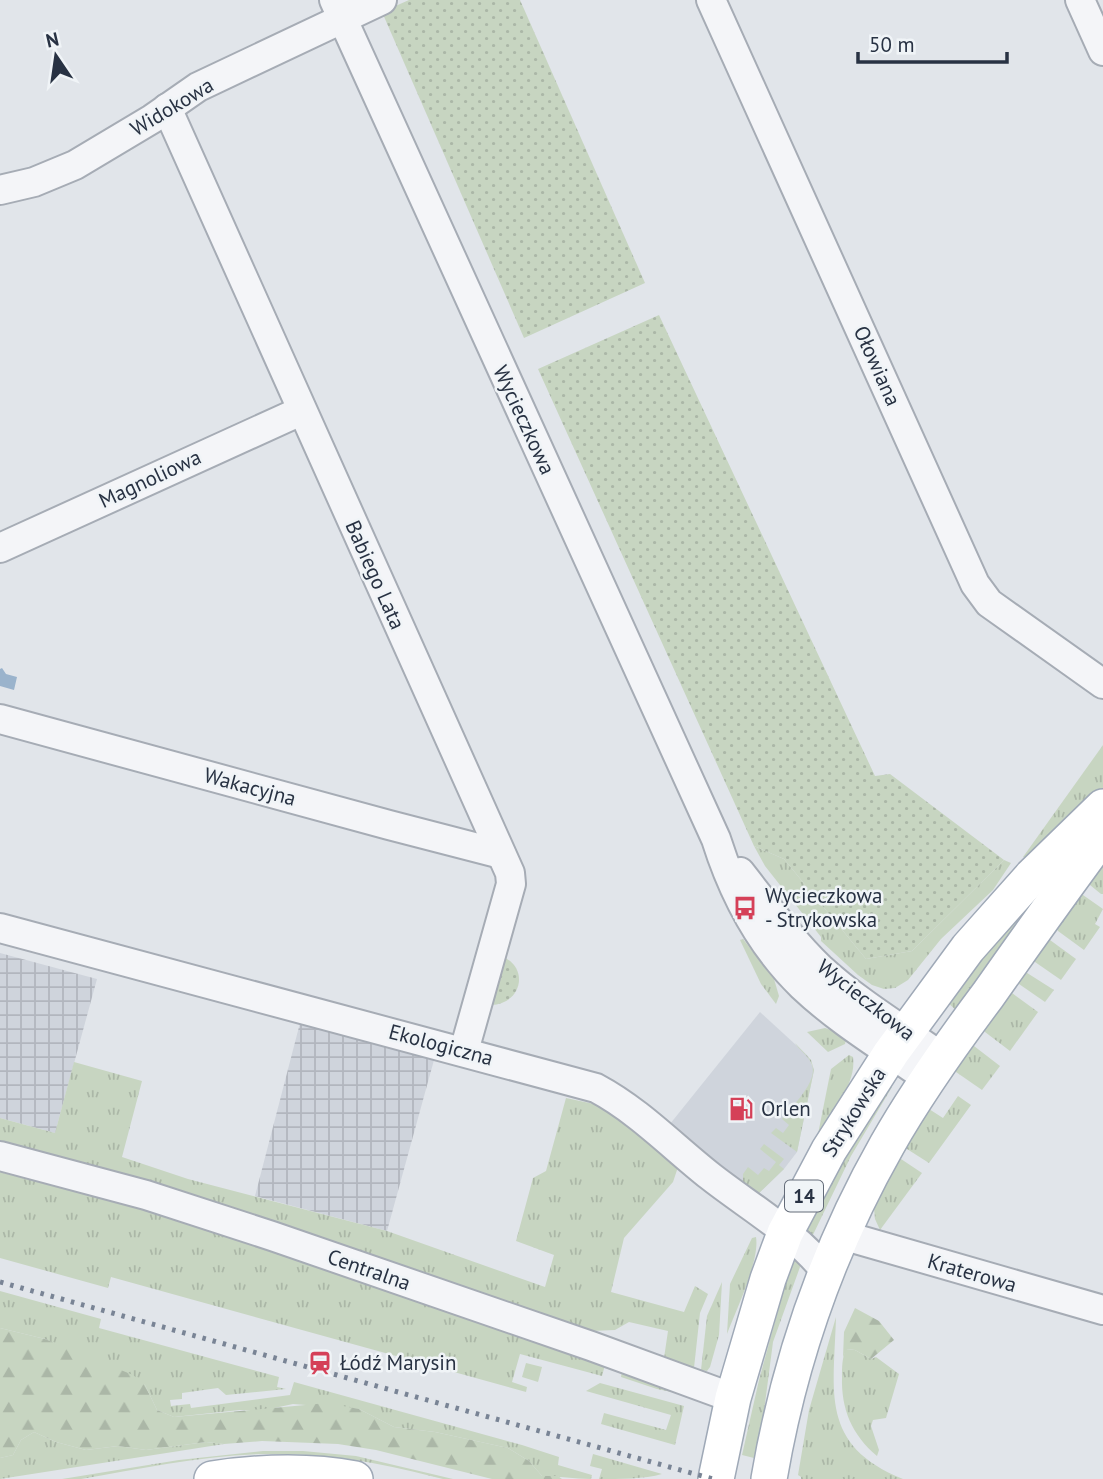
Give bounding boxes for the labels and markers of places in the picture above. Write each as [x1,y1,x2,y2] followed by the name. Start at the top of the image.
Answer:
[765,882,882,933] place label: Wycieczkowa - Strykowska
[731,894,759,922] bus stop icon: Wycieczkowa - Strykowska
[727,1095,755,1123] fuel station icon: Orlen
[761,1095,811,1122] place label: Orlen
[306,1349,334,1377] station icon: Łódź Marysin
[340,1349,456,1376] place label: Łódź Marysin

